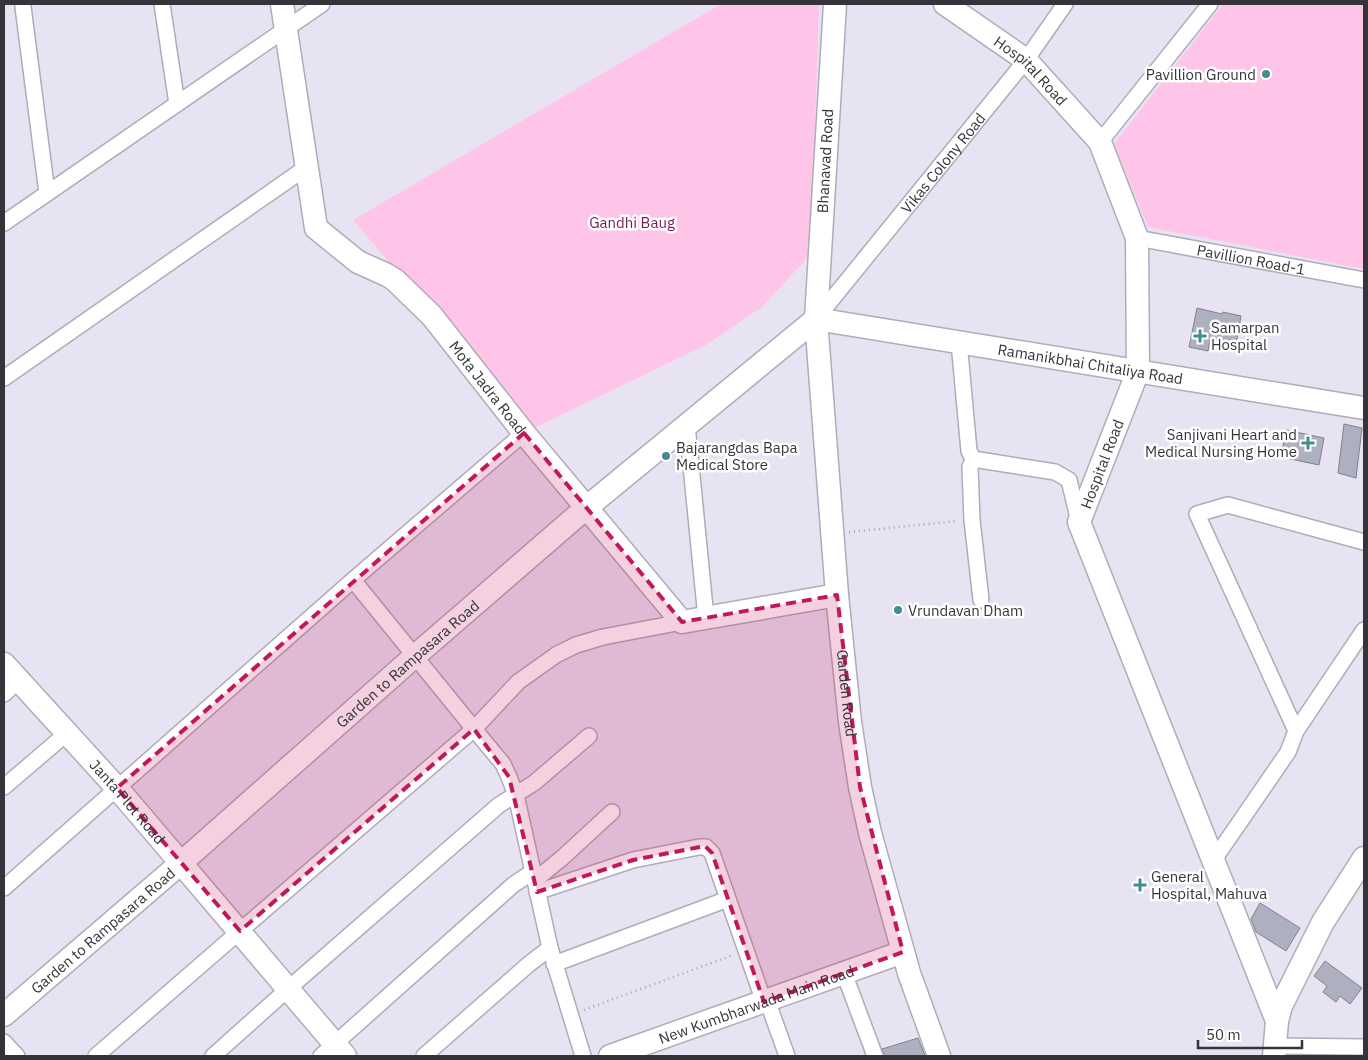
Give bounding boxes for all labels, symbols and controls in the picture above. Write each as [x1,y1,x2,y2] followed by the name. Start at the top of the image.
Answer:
[990,31,1072,109] street label: Hospital Road
[1146,65,1256,84] place label: Pavillion Ground
[1260,68,1272,80] marker: Pavillion Ground
[813,108,837,214] street label: Bhanavad Road
[896,109,989,217] street label: Vikas Colony Road
[589,213,675,232] park label: Gandhi Baug
[1195,240,1307,278] street label: Pavillion Road-1
[1211,318,1280,354] place label: Samarpan Hospital
[1193,329,1207,343] marker: Samarpan Hospital
[445,337,530,438] street label: Mota Jadra Road
[996,339,1184,388] street label: Ramanikbhai Chitaliya Road
[1076,417,1128,511] street label: Hospital Road
[1145,425,1297,461] place label: Sanjivani Heart and Medical Nursing Home
[1301,436,1315,450] marker: Sanjivani Heart and Medical Nursing Home
[676,438,797,474] place label: Bajarangdas Bapa Medical Store
[660,450,672,462] marker: Bajarangdas Bapa Medical Store
[332,596,483,731] street label: Garden to Rampasara Road
[908,601,1023,620] place label: Vrundavan Dham
[892,604,904,616] marker: Vrundavan Dham
[833,649,862,738] street label: Garden Road
[86,755,170,848] street label: Janta Plot Road
[27,863,179,998] street label: Garden to Rampasara Road
[1151,867,1267,903] place label: General Hospital, Mahuva
[1133,878,1147,892] marker: General Hospital, Mahuva
[656,961,856,1048] street label: New Kumbharwada Main Road
[1198,1018,1302,1050] scale bar
[1206,1025,1241,1044] text: 50 m

